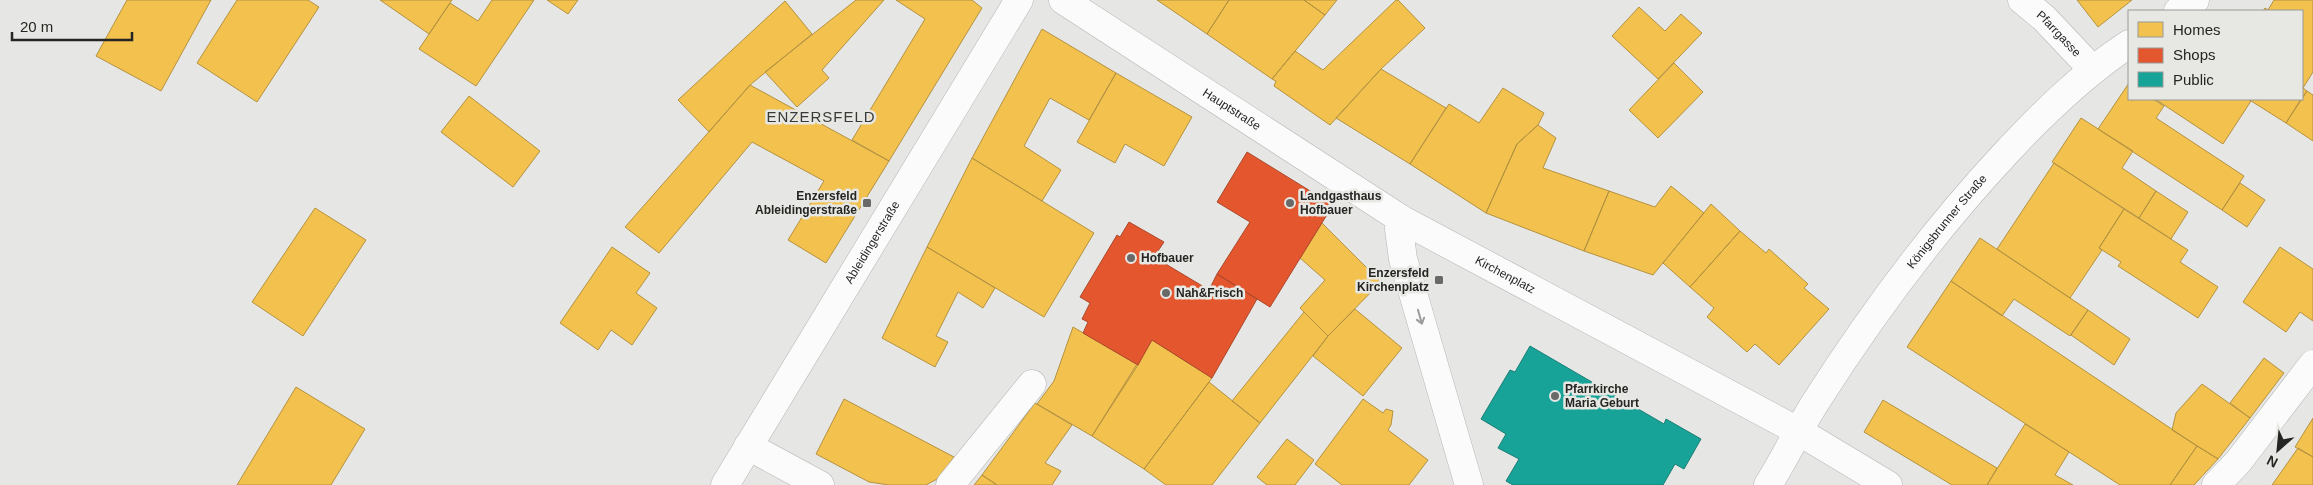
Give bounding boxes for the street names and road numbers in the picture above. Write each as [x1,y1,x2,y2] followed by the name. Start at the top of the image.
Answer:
[2034,8,2084,60] street label: Pfarrgasse
[1200,85,1264,133] street label: Hauptstraße
[1904,172,1990,271] street label: Königsbrunner Straße
[842,198,903,286] street label: Ableidingerstraße
[1473,253,1538,296] street label: Kirchenplatz

